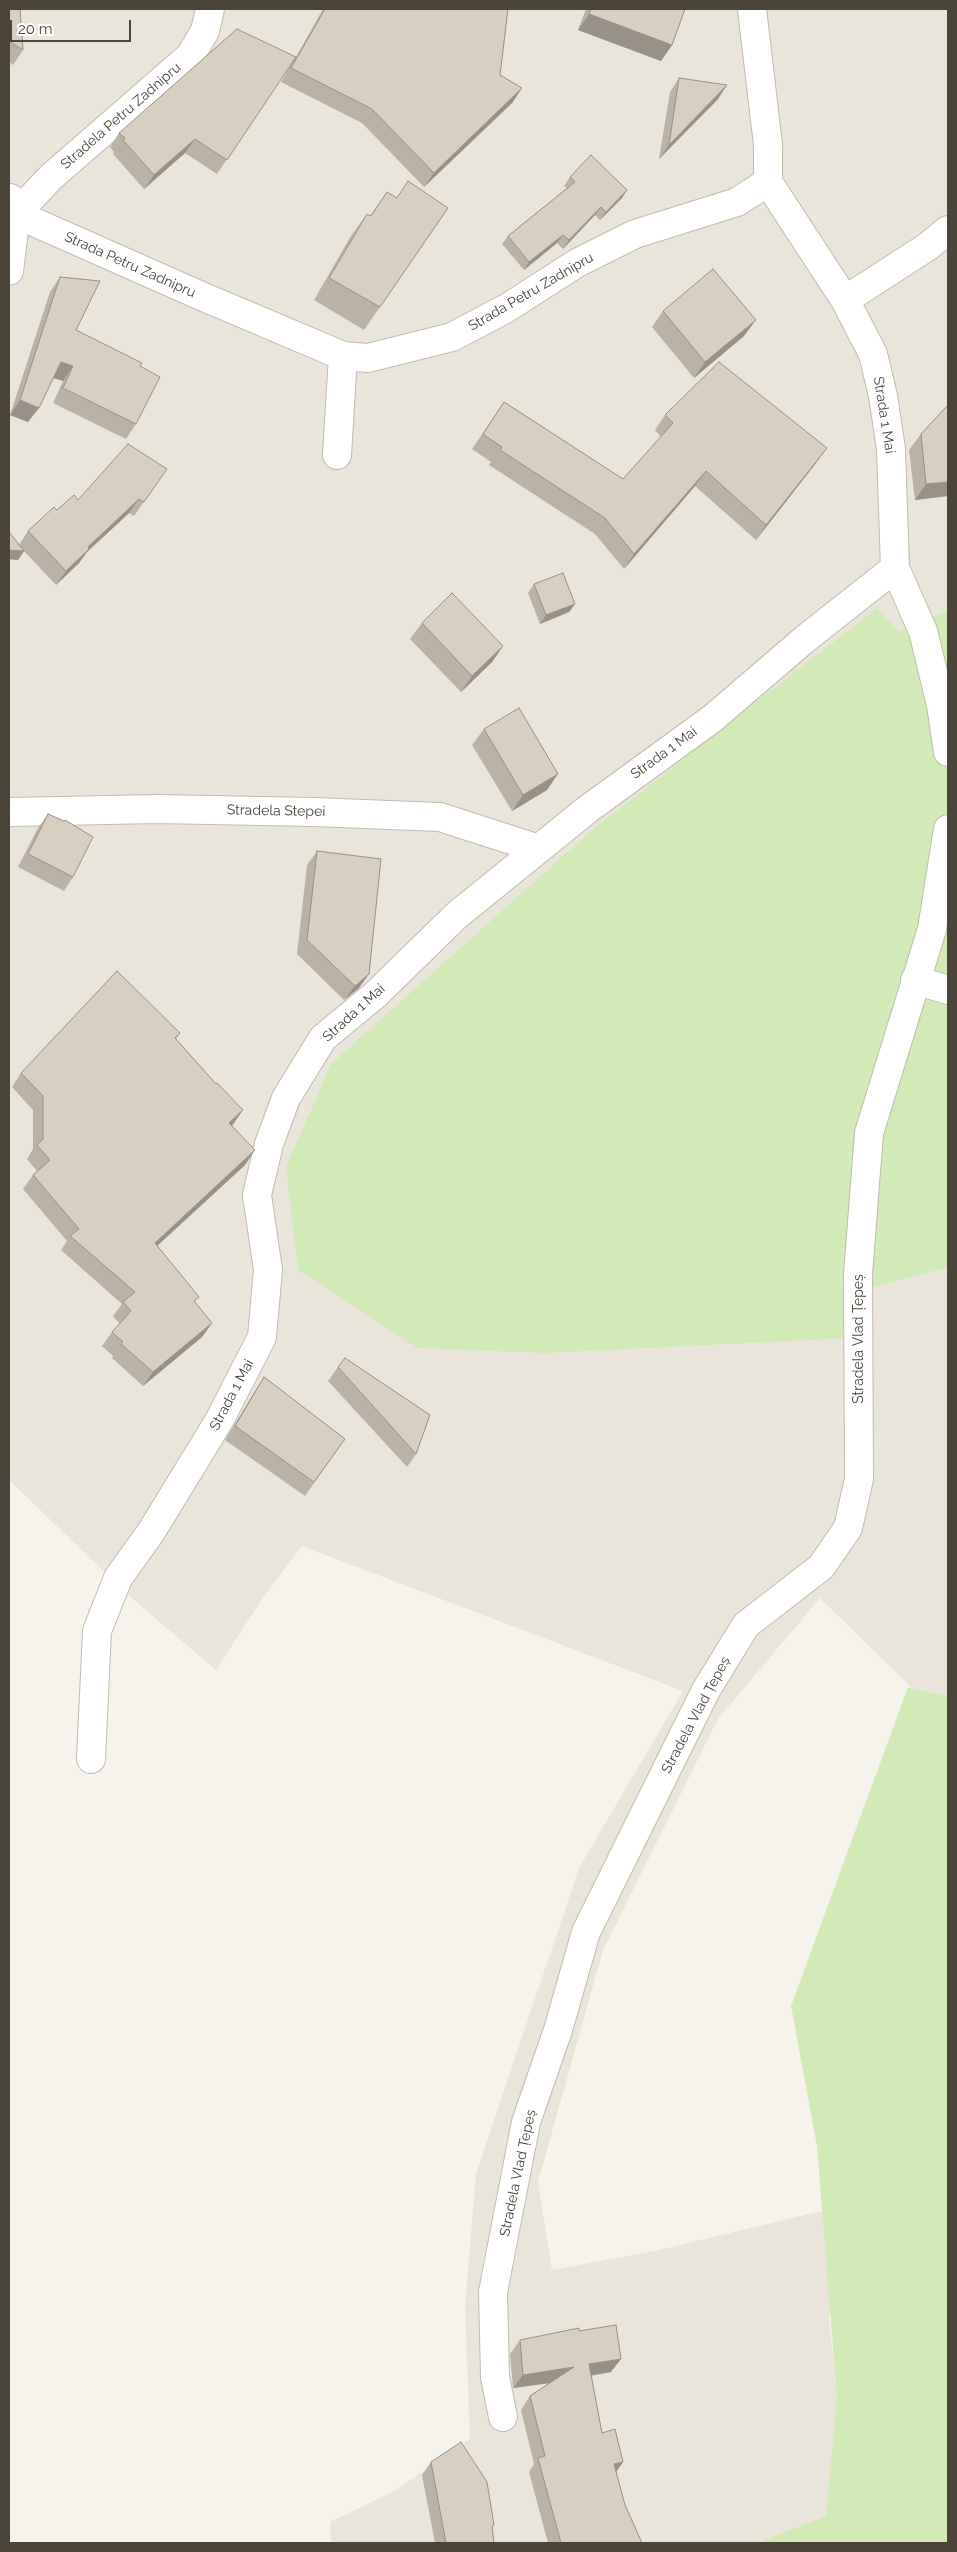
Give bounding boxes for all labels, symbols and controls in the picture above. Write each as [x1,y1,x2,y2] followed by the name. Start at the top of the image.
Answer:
[12,10,134,42] scale bar
[18,20,53,38] text: 20 m
[57,59,185,173] street label: Stradela Petru Zadnipru
[62,228,198,302] street label: Strada Petru Zadnipru
[465,249,597,335] street label: Strada Petru Zadnipru
[870,375,898,455] street label: Strada 1 Mai
[628,723,700,783] street label: Strada 1 Mai
[227,802,325,820] street label: Stradela Stepei
[319,981,389,1045] street label: Strada 1 Mai
[851,1274,867,1404] street label: Stradela Vlad Țepeș
[206,1357,258,1433] street label: Strada 1 Mai
[658,1654,734,1776] street label: Stradela Vlad Țepeș
[496,2108,540,2238] street label: Stradela Vlad Țepeș

